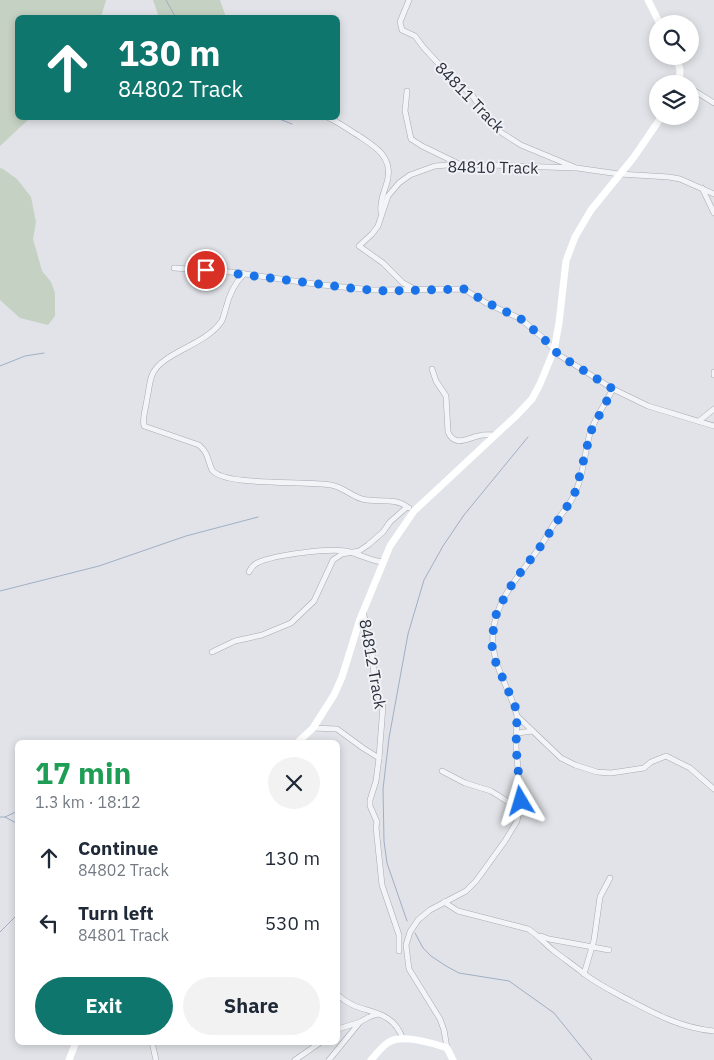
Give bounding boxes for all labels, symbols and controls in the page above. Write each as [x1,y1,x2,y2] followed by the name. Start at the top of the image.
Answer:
[649,15,699,125] map controls
[649,15,699,65] button: search
[118,30,221,76] text: 130 m
[35,35,100,100] icon: ahead
[431,57,509,137] street label: 84811 Track
[118,74,243,103] text: 84802 Track
[649,75,699,125] button: layers
[447,156,539,178] street label: 84810 Track
[185,249,227,291] pin
[192,256,220,284] icon: arrive
[355,617,391,711] street label: 84812 Track
[35,753,131,792] text: 17 min
[268,757,320,809] button: close
[494,774,546,826] position arrow
[35,792,141,812] text: 1.3 km · 18:12
[78,836,158,860] text: Continue
[35,844,63,872] icon: ahead
[265,846,320,870] text: 130 m
[78,860,169,880] text: 84802 Track
[78,901,154,925] text: Turn left
[35,909,63,937] icon: left
[265,911,320,935] text: 530 m
[78,925,169,945] text: 84801 Track
[35,977,173,1035] button: Exit
[183,977,320,1035] button: Share

